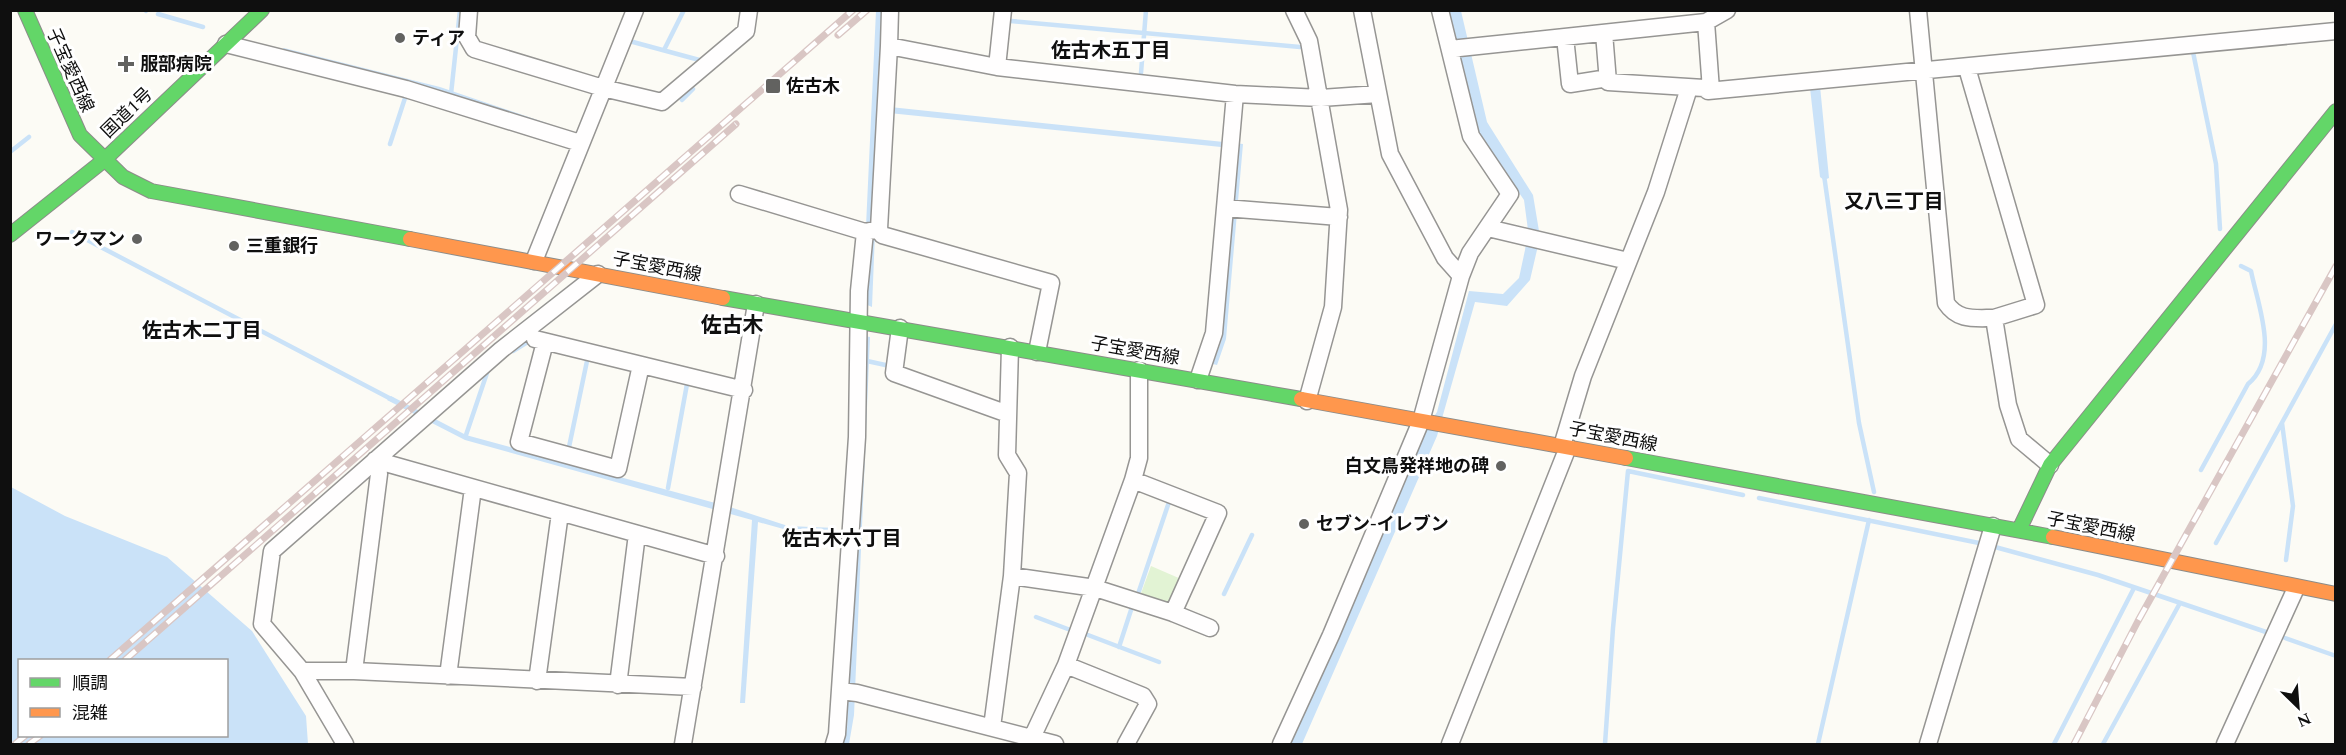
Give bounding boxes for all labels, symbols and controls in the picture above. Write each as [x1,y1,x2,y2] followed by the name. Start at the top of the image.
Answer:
[39,23,101,117] street label: 子宝愛西線
[412,25,465,52] place label: ティア
[393,31,407,45] marker: ティア
[1051,36,1171,66] district label: 佐古木五丁目
[140,51,212,78] place label: 服部病院
[117,55,135,73] marker: 服部病院
[786,73,840,100] place label: 佐古木
[764,77,782,95] marker: 佐古木
[95,81,159,145] street label: 国道1号
[1844,187,1944,217] district label: 又八三丁目
[35,226,125,253] place label: ワークマン
[130,232,144,246] marker: ワークマン
[246,233,318,260] place label: 三重銀行
[227,239,241,253] marker: 三重銀行
[610,245,704,289] street label: 子宝愛西線
[701,310,764,342] district label: 佐古木
[142,316,262,346] district label: 佐古木二丁目
[1088,330,1182,372] street label: 子宝愛西線
[1566,415,1660,459] street label: 子宝愛西線
[1345,453,1489,480] place label: 白文鳥発祥地の碑
[1494,459,1508,473] marker: 白文鳥発祥地の碑
[2044,505,2138,549] street label: 子宝愛西線
[1316,511,1449,538] place label: セブン-イレブン
[1297,517,1311,531] marker: セブン-イレブン
[782,524,902,554] district label: 佐古木六丁目
[18,659,228,737] legend
[72,670,108,697] text: 順調
[2268,677,2328,737] north arrow
[72,700,108,727] text: 混雑
[2293,706,2315,733] text: N

